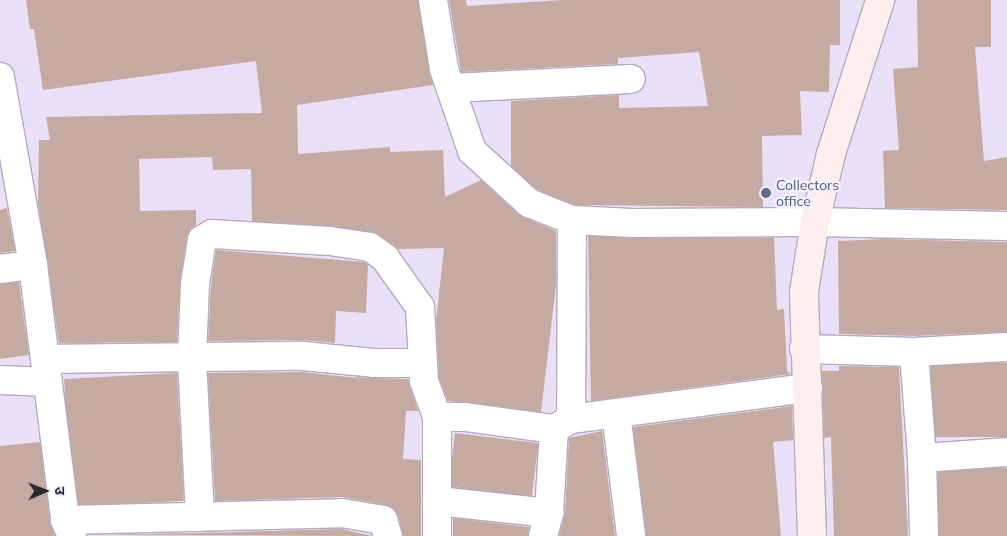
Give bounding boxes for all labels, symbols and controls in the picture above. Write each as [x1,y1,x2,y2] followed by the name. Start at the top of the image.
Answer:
[776,177,839,210] place label: Collectors office
[760,187,772,199] marker: Collectors office
[20,466,70,516] north arrow
[51,486,69,495] text: उ

